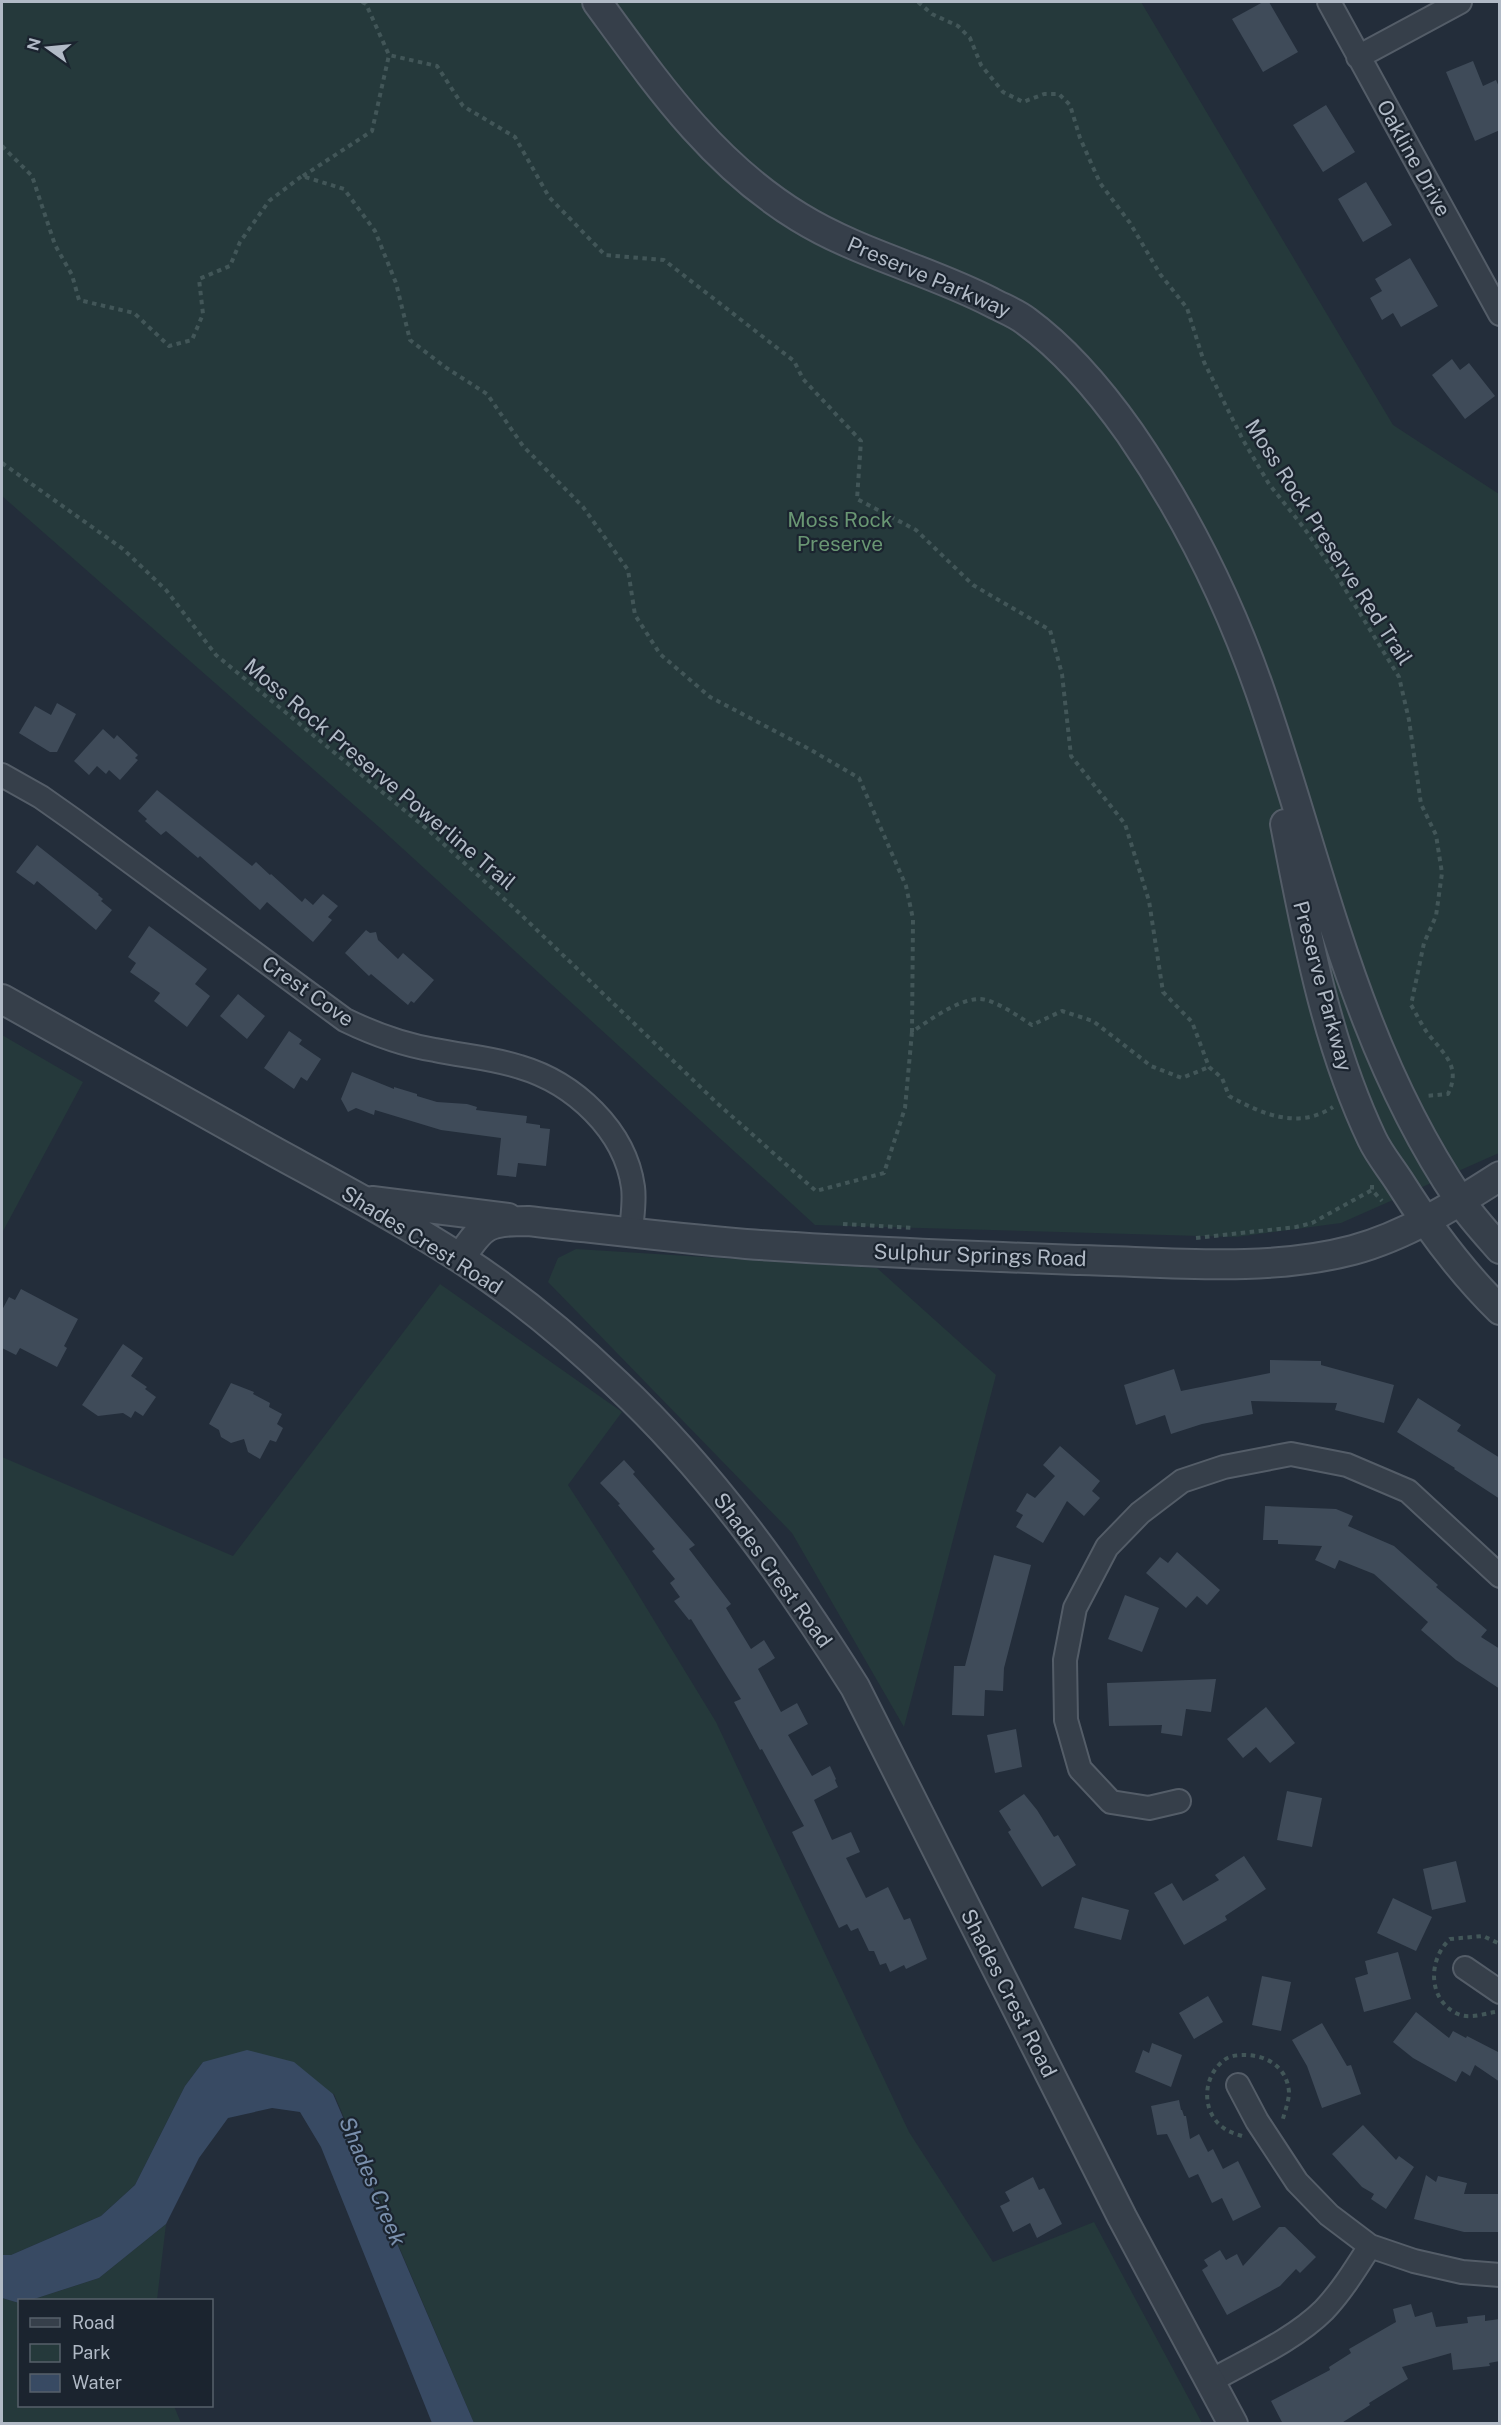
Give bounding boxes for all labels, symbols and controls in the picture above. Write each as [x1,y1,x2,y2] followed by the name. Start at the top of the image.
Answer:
[18,18,78,78] north arrow
[23,36,45,53] text: N
[1372,95,1456,221] street label: Oakline Drive
[843,231,1015,323] street label: Preserve Parkway
[1240,414,1418,670] street label: Moss Rock Preserve Red Trail
[787,507,893,556] park label: Moss Rock Preserve
[239,653,521,895] street label: Moss Rock Preserve Powerline Trail
[1288,898,1358,1074] street label: Preserve Parkway
[257,950,359,1032] street label: Crest Cove
[337,1180,507,1300] street label: Shades Crest Road
[873,1239,1087,1271] street label: Sulphur Springs Road
[708,1488,838,1652] street label: Shades Crest Road
[956,1905,1062,2081] street label: Shades Crest Road
[334,2113,412,2250] water label: Shades Creek
[18,2299,213,2407] legend
[72,2312,115,2333] text: Road
[72,2342,110,2363] text: Park
[72,2372,122,2393] text: Water

